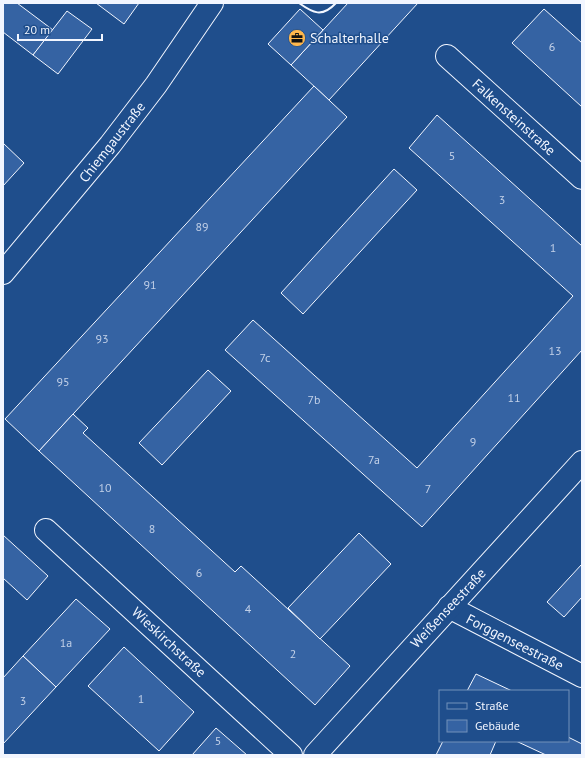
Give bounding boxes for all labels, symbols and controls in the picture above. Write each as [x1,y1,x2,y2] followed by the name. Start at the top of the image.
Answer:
[18,16,102,42] scale bar
[24,22,50,37] text: 20 m
[287,28,307,48] office icon: Schalterhalle
[310,29,389,47] place label: Schalterhalle
[549,39,555,54] house number: 6
[468,75,560,159] street label: Falkensteinstraße
[75,98,149,186] street label: Chiemgaustraße
[449,148,455,163] house number: 5
[499,192,505,207] house number: 3
[195,219,209,234] house number: 89
[550,240,556,255] house number: 1
[143,277,157,292] house number: 91
[95,331,109,346] house number: 93
[548,343,562,358] house number: 13
[259,350,271,365] house number: 7c
[56,374,70,389] house number: 95
[507,390,521,405] house number: 11
[307,392,321,407] house number: 7b
[470,434,476,449] house number: 9
[368,452,380,467] house number: 7a
[98,480,112,495] house number: 10
[425,481,431,496] house number: 7
[149,521,155,536] house number: 8
[406,564,490,652] street label: Weißenseestraße
[196,565,202,580] house number: 6
[245,601,252,616] house number: 4
[128,603,210,681] street label: Wieskirchstraße
[463,610,567,674] street label: Forggenseestraße
[60,635,72,650] house number: 1a
[290,646,296,661] house number: 2
[439,690,569,742] legend
[138,691,144,706] house number: 1
[20,693,26,708] house number: 3
[475,698,509,713] text: Straße
[475,718,520,733] text: Gebäude
[215,733,221,748] house number: 5

